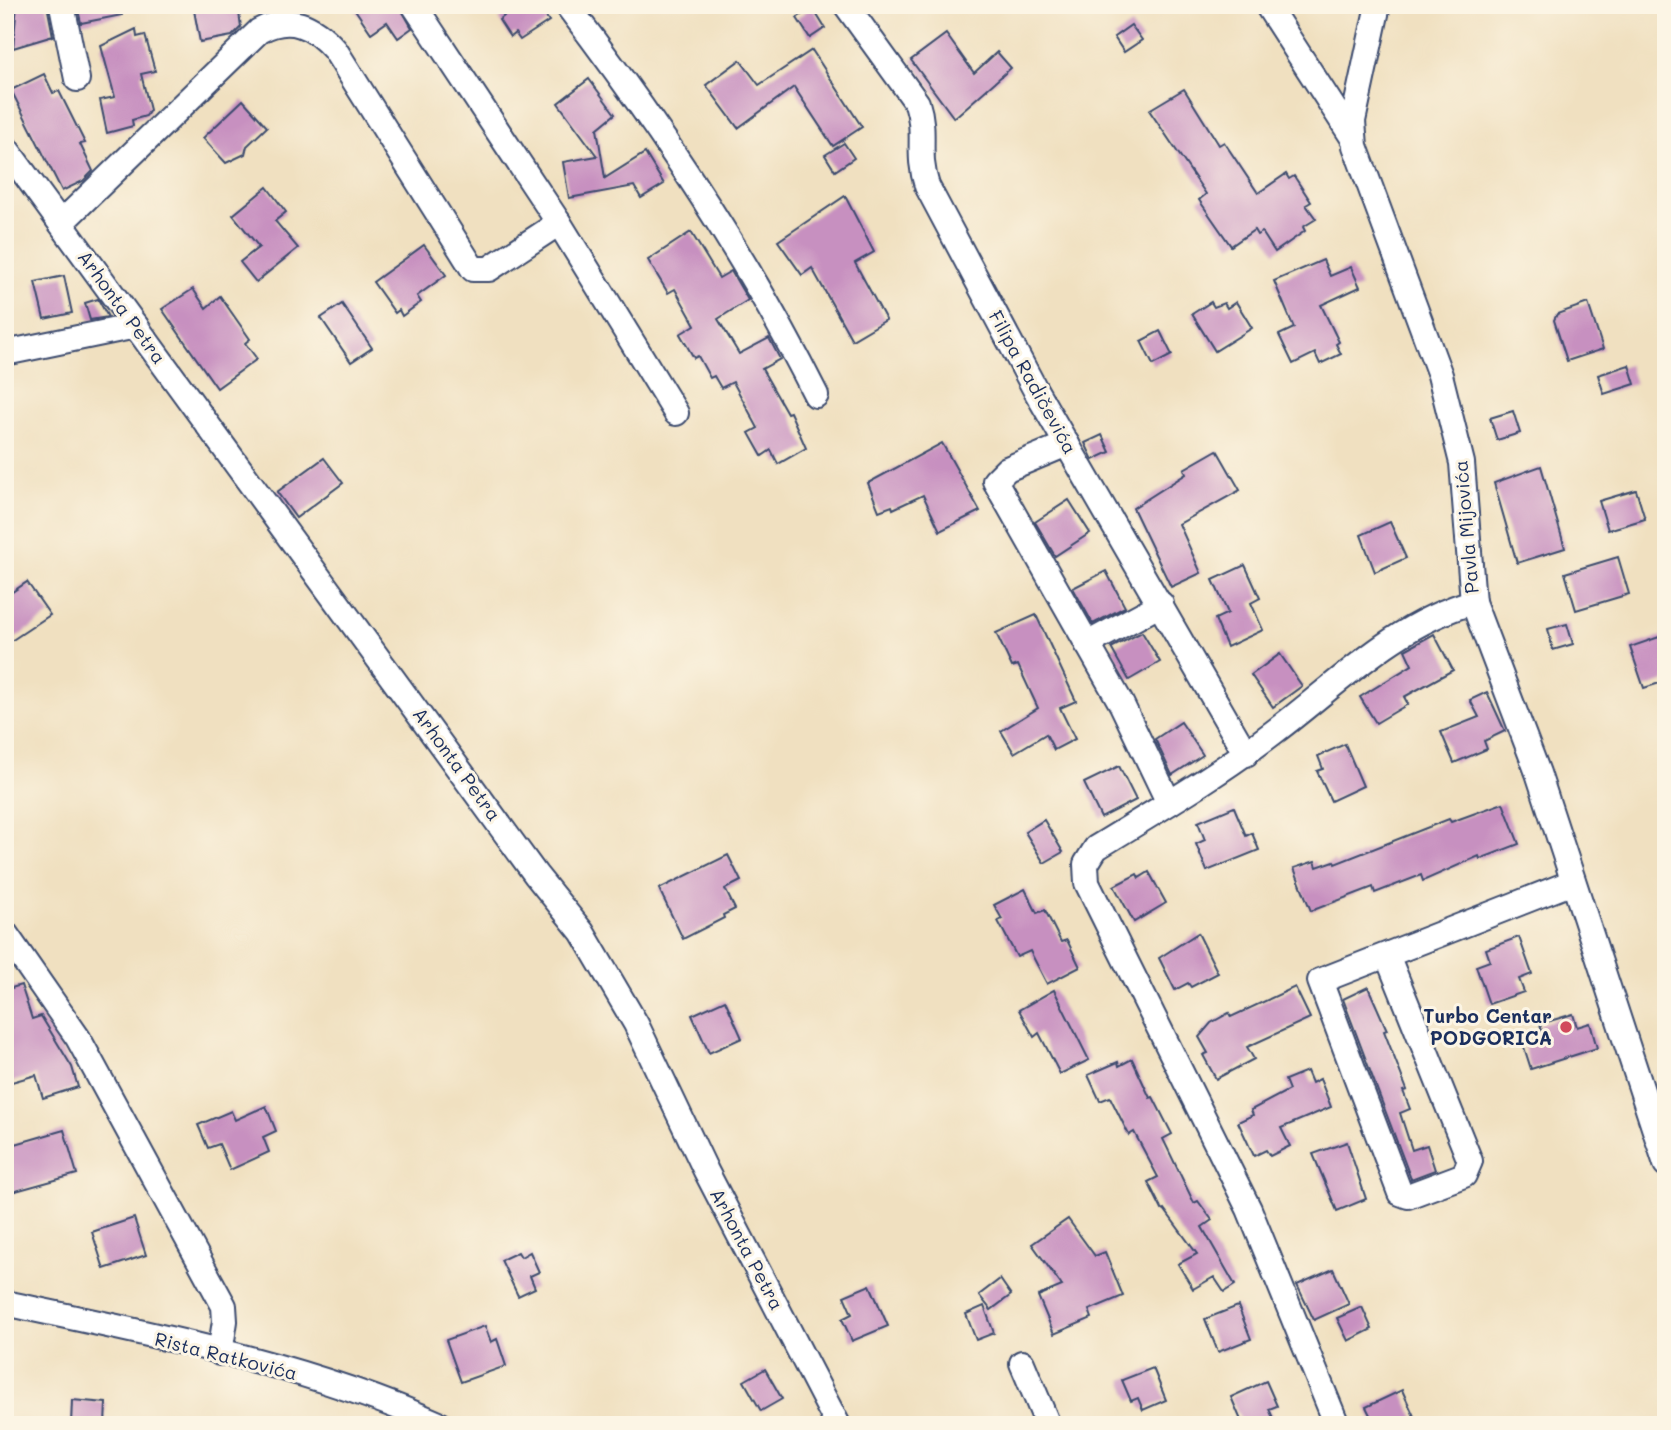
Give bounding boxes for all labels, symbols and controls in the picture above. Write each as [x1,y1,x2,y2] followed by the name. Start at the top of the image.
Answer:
[73,245,172,368] street label: Arhonta Petra
[984,306,1083,458] street label: Filipa Radičevića
[1447,459,1484,595] street label: Pavla Mijovića
[408,702,507,825] street label: Arhonta Petra
[1423,1003,1552,1050] place label: Turbo Centar PODGORICA
[1558,1019,1574,1035] marker: Turbo Centar PODGORICA
[705,1183,790,1314] street label: Arhonta Petra
[152,1326,300,1385] street label: Rista Ratkovića

